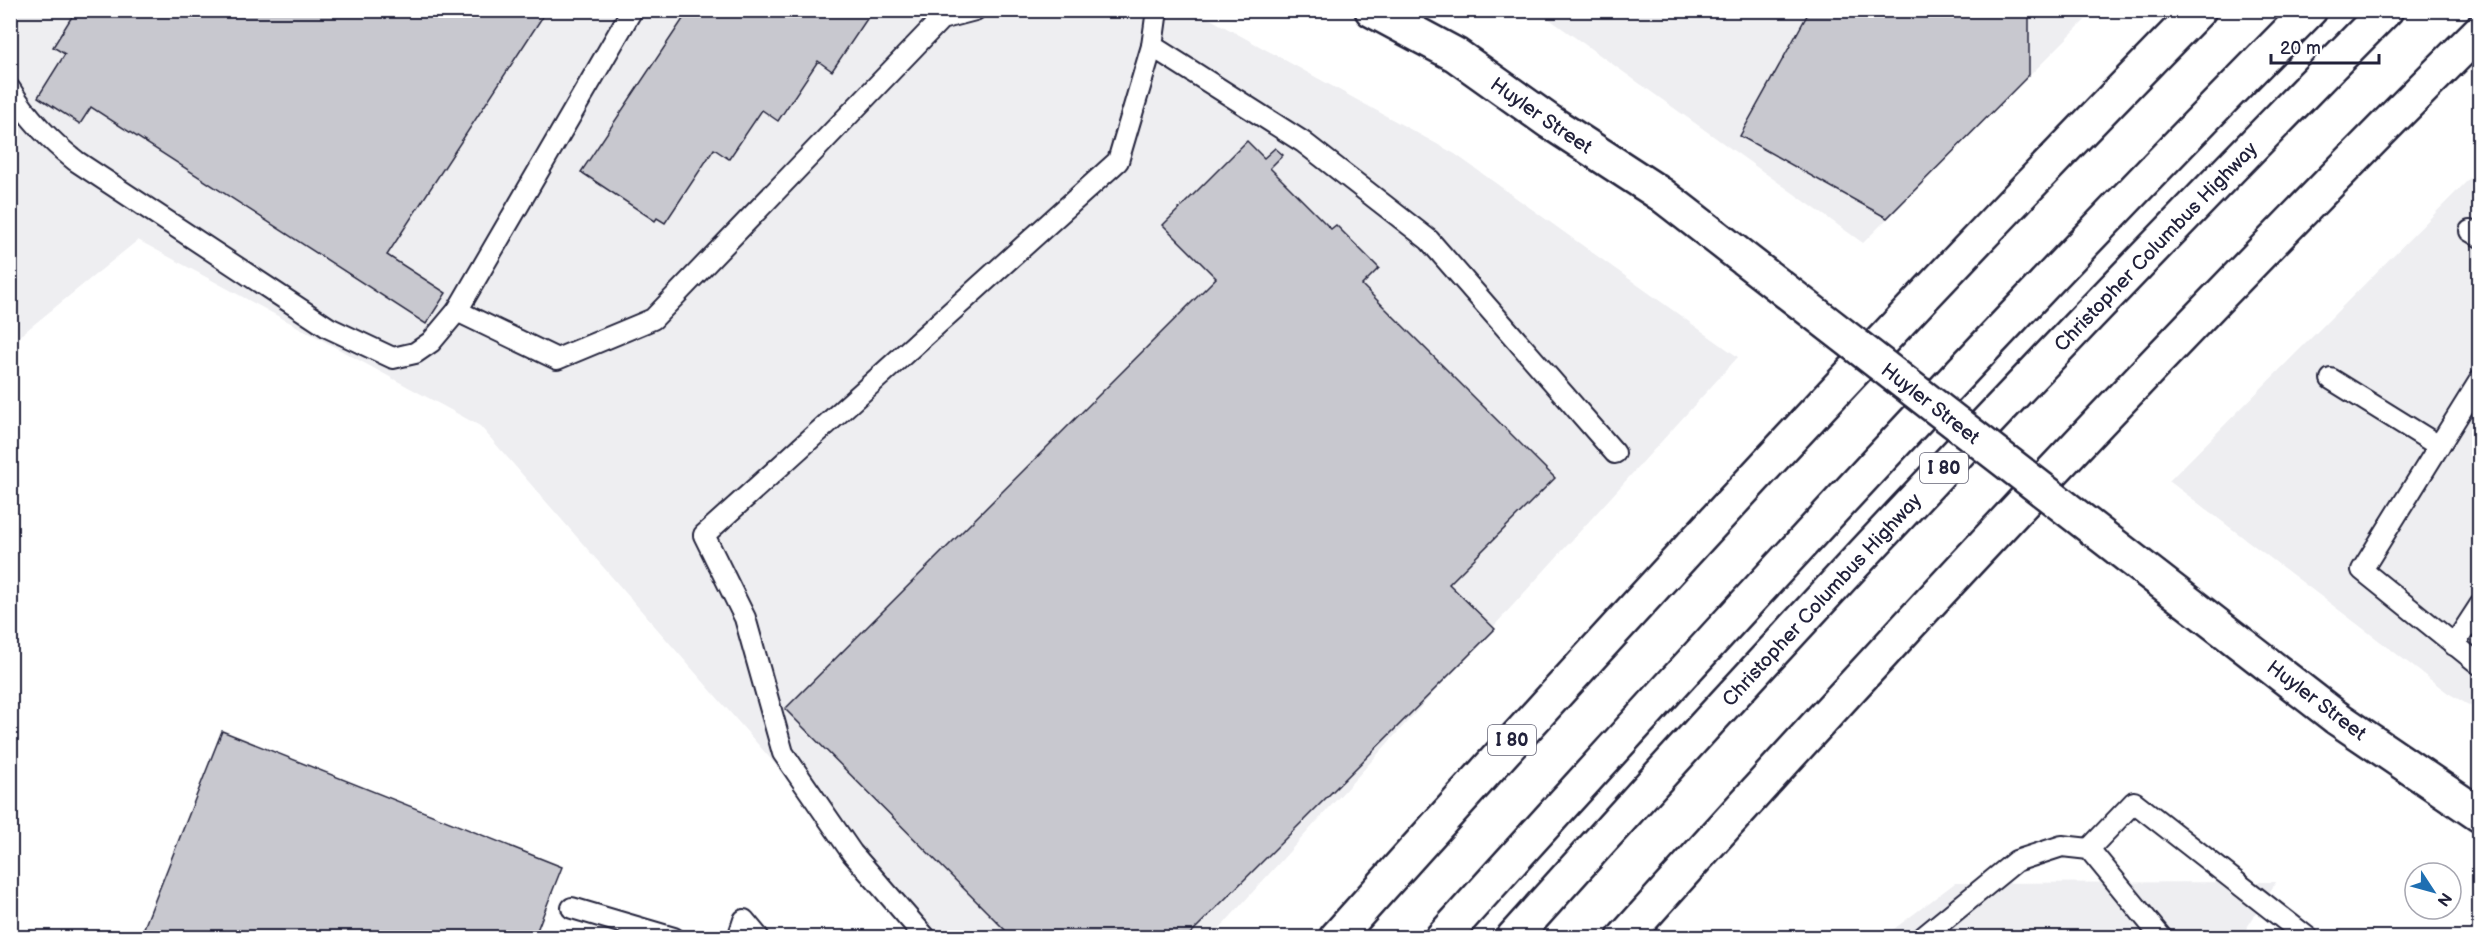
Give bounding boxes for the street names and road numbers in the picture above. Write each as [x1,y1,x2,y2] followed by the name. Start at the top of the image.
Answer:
[1486,73,1597,159] street label: Huyler Street
[2050,137,2263,357] street label: Christopher Columbus Highway
[1876,358,1984,450] street label: Huyler Street
[1920,453,1968,483] road number: I 80
[1718,489,1927,712] street label: Christopher Columbus Highway
[2262,656,2371,746] street label: Huyler Street
[1488,725,1536,755] road number: I 80

